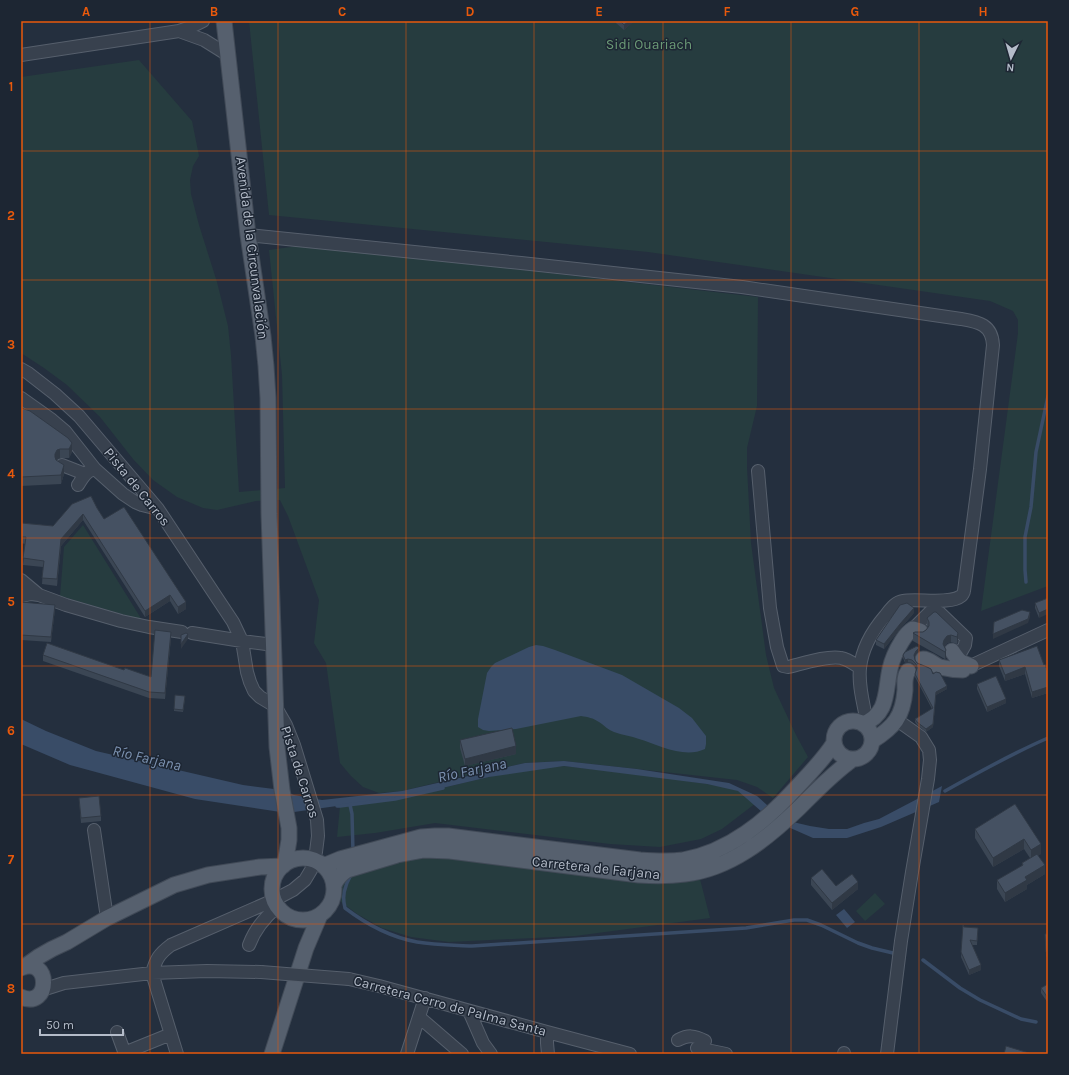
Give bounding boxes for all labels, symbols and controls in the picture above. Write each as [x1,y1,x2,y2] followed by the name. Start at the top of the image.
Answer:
[82,4,90,19] text: A
[210,4,218,19] text: B
[338,4,346,19] text: C
[466,4,475,19] text: D
[595,4,603,19] text: E
[723,4,731,19] text: F
[851,4,859,19] text: G
[978,4,988,19] text: H
[606,36,692,53] park label: Sidi Ouariach
[991,38,1031,78] north arrow
[1006,61,1015,74] text: N
[9,79,13,94] text: 1
[232,156,272,340] street label: Avenida de la Circunvalación
[7,208,15,223] text: 2
[7,337,15,352] text: 3
[100,444,174,530] street label: Pista de Carros
[7,466,15,481] text: 4
[7,594,15,609] text: 5
[7,723,15,738] text: 6
[277,724,323,820] street label: Pista de Carros
[111,741,183,775] water label: Río Farjana
[436,754,508,786] water label: Río Farjana
[8,852,15,867] text: 7
[531,853,661,883] street label: Carretera de Farjana
[352,972,548,1040] street label: Carretera Cerro de Palma Santa
[7,981,15,996] text: 8
[40,1011,123,1037] scale bar
[46,1018,74,1032] text: 50 m

